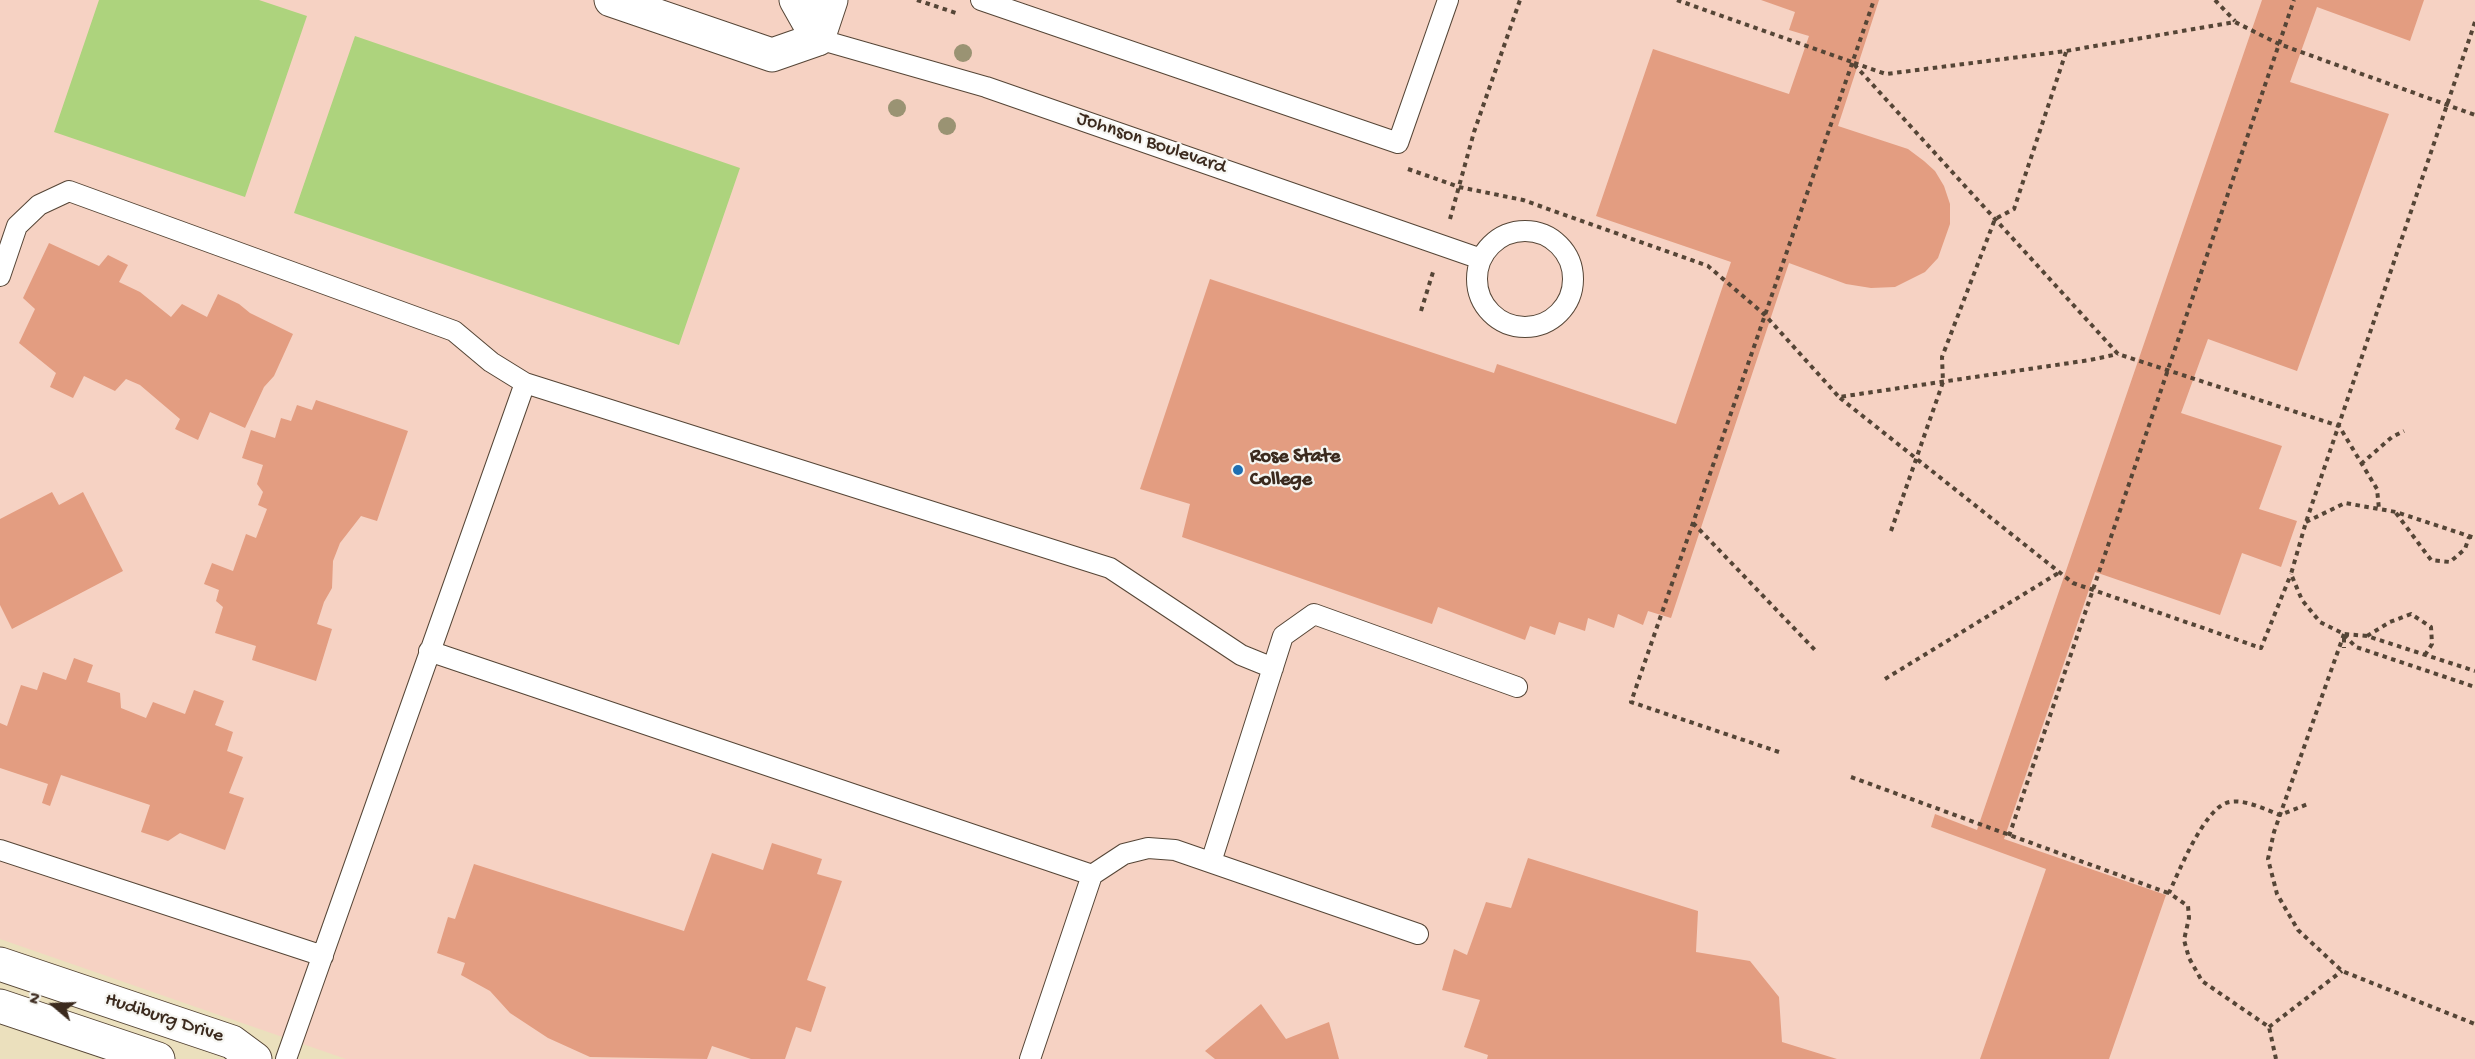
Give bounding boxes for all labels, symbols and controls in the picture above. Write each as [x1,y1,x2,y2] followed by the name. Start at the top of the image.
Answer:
[1073,107,1229,181] street label: Johnson Boulevard
[1250,446,1340,493] place label: Rose State College
[1231,463,1245,477] marker: Rose State College
[24,975,84,1035] north arrow
[102,988,226,1050] street label: Hudiburg Drive
[26,991,47,1007] text: N

